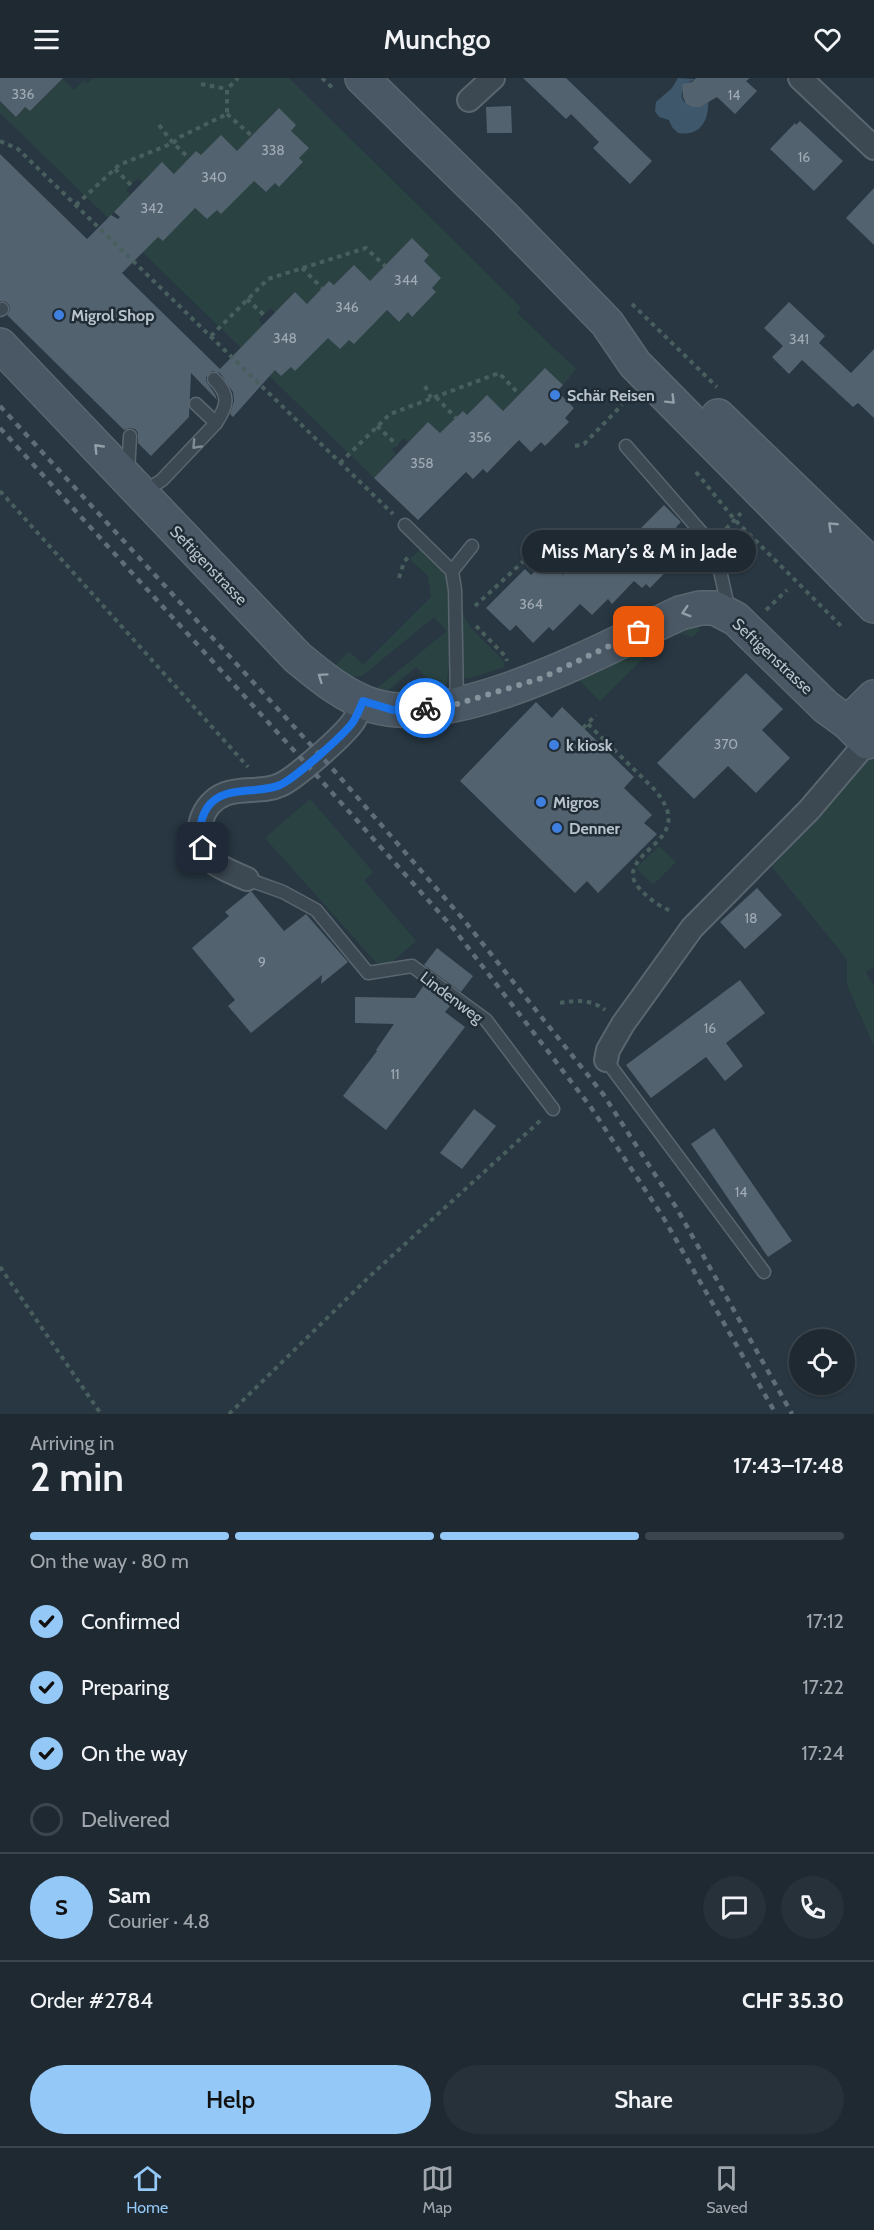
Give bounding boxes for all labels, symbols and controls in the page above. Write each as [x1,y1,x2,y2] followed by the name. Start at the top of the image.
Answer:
[30,23,63,56] icon: menu
[383,23,491,56] text: Munchgo
[811,23,844,56] icon: heart
[11,85,35,103] house number: 336
[728,86,740,104] house number: 14
[261,141,285,159] house number: 338
[798,148,810,166] house number: 16
[201,168,227,186] house number: 340
[140,199,164,217] house number: 342
[394,271,418,289] house number: 344
[335,298,359,316] house number: 346
[71,306,154,325] place label: Migrol Shop
[52,308,66,322] marker: Migrol Shop
[273,329,297,347] house number: 348
[789,330,809,348] house number: 341
[567,386,655,405] place label: Schär Reisen
[548,388,562,402] marker: Schär Reisen
[664,393,674,404] one-way arrow
[468,428,492,446] house number: 356
[192,438,203,448] one-way arrow
[94,445,105,455] one-way arrow
[410,454,434,472] house number: 358
[166,522,251,609] street label: Seftigenstrasse
[828,523,839,534] one-way arrow
[522,530,756,572] callout: Miss Mary’s & M in Jade
[541,539,737,563] text: Miss Mary’s & M in Jade
[519,595,543,613] house number: 364
[681,605,692,617] one-way arrow
[613,606,664,657] pin
[729,614,817,698] street label: Seftigenstrasse
[622,615,655,648] icon: bag
[318,674,329,685] one-way arrow
[395,678,455,738] courier
[409,692,442,725] icon: bike
[714,735,738,753] house number: 370
[566,736,613,755] place label: k kiosk
[547,738,561,752] marker: k kiosk
[553,793,599,812] place label: Migros
[534,795,548,809] marker: Migros
[569,819,621,838] place label: Denner
[550,821,564,835] marker: Denner
[177,822,228,873] pin
[186,831,219,864] icon: home
[744,909,758,927] house number: 18
[258,953,266,971] house number: 9
[416,968,488,1028] street label: Lindenweg
[704,1019,716,1037] house number: 16
[390,1065,400,1083] house number: 11
[735,1183,747,1201] house number: 14
[789,1329,855,1395] map controls
[789,1329,855,1395] button: locate
[30,1431,114,1455] text: Arriving in
[733,1452,844,1479] text: 17:43–17:48
[30,1453,124,1501] text: 2 min
[30,1549,189,1573] text: On the way · 80 m
[30,1605,63,1638] icon: check
[81,1608,180,1635] text: Confirmed
[806,1609,844,1633] text: 17:12
[30,1671,63,1704] icon: check
[81,1674,169,1701] text: Preparing
[802,1675,844,1699] text: 17:22
[30,1737,63,1770] icon: check
[81,1740,188,1767] text: On the way
[801,1741,844,1765] text: 17:24
[81,1806,170,1833] text: Delivered
[703,1876,766,1939] button: chat
[781,1876,844,1939] button: phone
[108,1882,151,1909] text: Sam
[55,1894,68,1921] text: S
[108,1909,210,1933] text: Courier · 4.8
[30,1987,153,2014] text: Order #2784
[742,1987,844,2014] text: CHF 35.30
[30,2065,431,2134] button: Help
[443,2065,844,2134] button: Share
[126,2162,168,2217] tab: Home
[421,2162,454,2217] tab: Map
[706,2162,748,2217] tab: Saved

